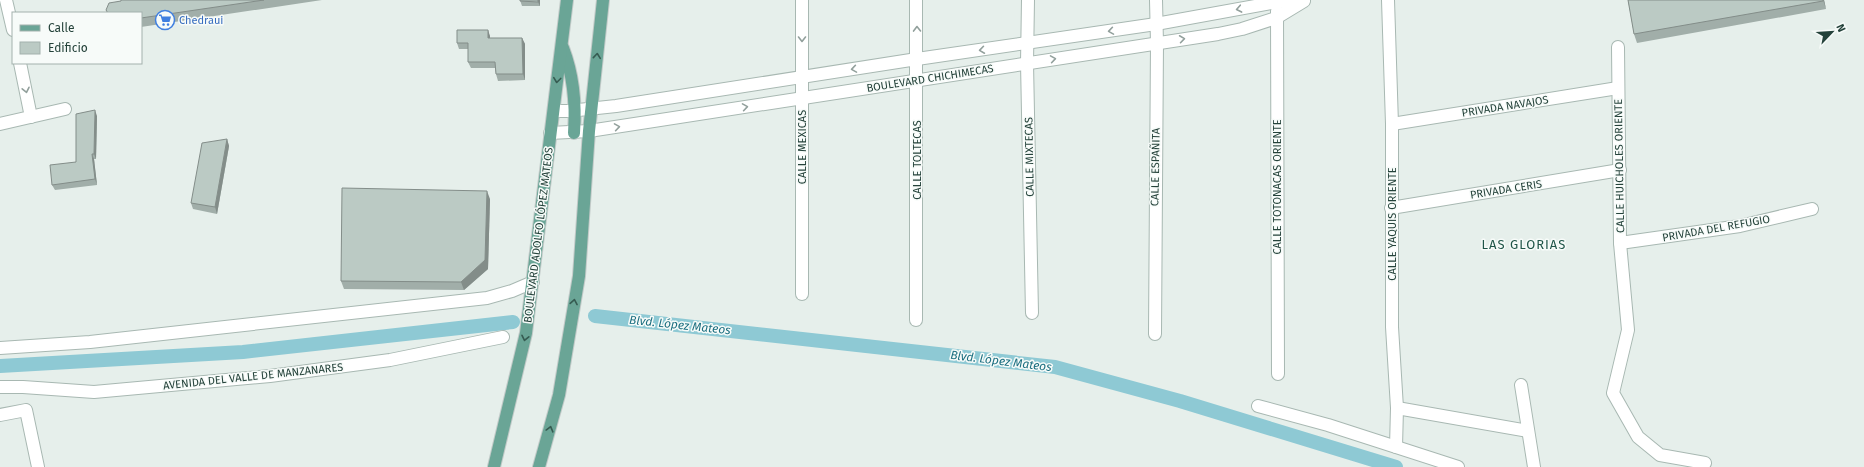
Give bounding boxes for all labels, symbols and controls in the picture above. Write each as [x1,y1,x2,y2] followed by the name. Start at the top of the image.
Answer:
[1236,4,1242,13] one-way arrow
[154,9,176,31] supermarket icon: Chedraui
[12,12,142,64] legend
[1812,12,1852,52] north arrow
[179,14,223,27] place label: Chedraui
[48,21,75,35] text: Calle
[1833,22,1848,34] text: N
[913,26,921,32] one-way arrow
[1108,26,1114,35] one-way arrow
[1179,35,1185,44] one-way arrow
[798,36,806,42] one-way arrow
[48,41,88,55] text: Edificio
[979,45,985,54] one-way arrow
[592,53,601,60] one-way arrow
[1050,55,1057,64] one-way arrow
[866,62,995,95] street label: BOULEVARD CHICHIMECAS
[851,64,857,73] one-way arrow
[553,77,562,83] one-way arrow
[21,87,29,93] one-way arrow
[1461,93,1549,120] street label: PRIVADA NAVAJOS
[1612,99,1627,233] street label: CALLE HUICHOLES ORIENTE
[742,104,748,112] one-way arrow
[796,110,809,184] street label: CALLE MEXICAS
[1022,117,1037,197] street label: CALLE MIXTECAS
[1271,119,1284,255] street label: CALLE TOTONACAS ORIENTE
[911,120,924,200] street label: CALLE TOLTECAS
[614,123,620,132] one-way arrow
[1148,127,1163,206] street label: CALLE ESPAÑITA
[520,146,556,324] street label: BOULEVARD ADOLFO LÓPEZ MATEOS
[1386,167,1399,281] street label: CALLE YAQUIS ORIENTE
[1469,177,1543,202] street label: PRIVADA CERIS
[1661,213,1771,244] street label: PRIVADA DEL REFUGIO
[1482,237,1566,252] district label: LAS GLORIAS
[569,299,578,305] one-way arrow
[629,313,732,337] water label: Blvd. López Mateos
[521,335,529,341] one-way arrow
[950,348,1053,374] water label: Blvd. López Mateos
[162,361,344,392] street label: AVENIDA DEL VALLE DE MANZANARES
[545,426,554,433] one-way arrow

